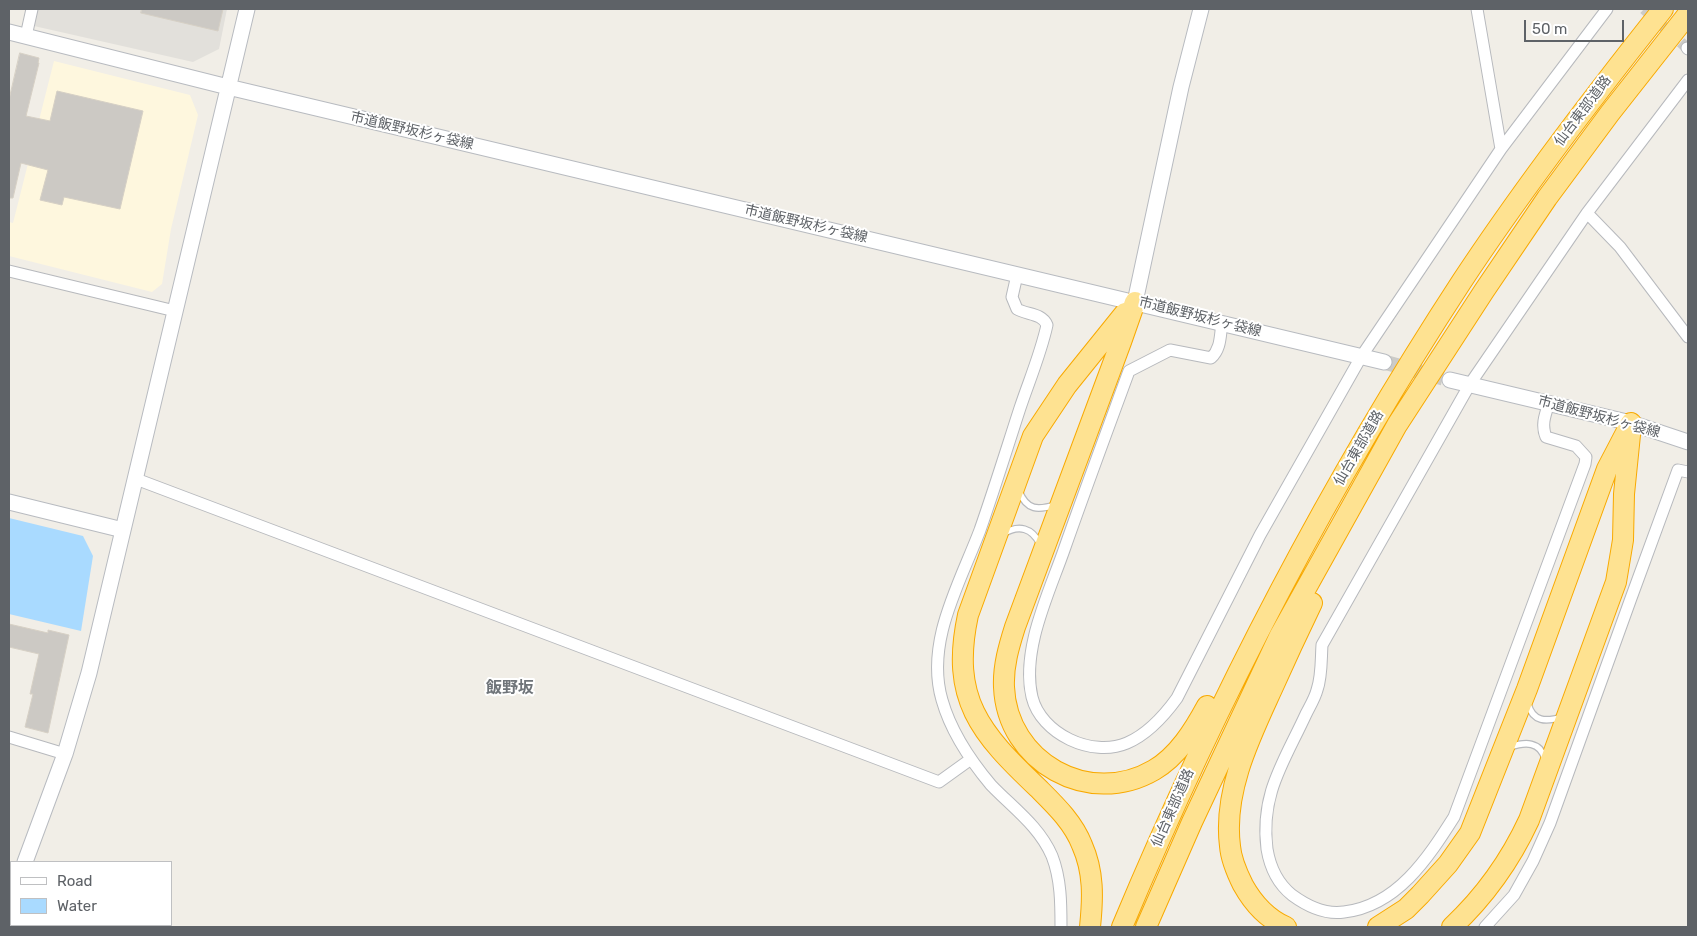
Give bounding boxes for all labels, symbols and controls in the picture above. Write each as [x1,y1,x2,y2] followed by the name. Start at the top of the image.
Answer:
[1527,10,1627,42] scale bar
[1532,20,1567,38] text: 50 m
[1551,72,1615,150] street label: 仙台東部道路
[349,109,475,153] street label: 市道飯野坂杉ヶ袋線
[743,202,869,246] street label: 市道飯野坂杉ヶ袋線
[1137,294,1263,340] street label: 市道飯野坂杉ヶ袋線
[1536,393,1662,441] street label: 市道飯野坂杉ヶ袋線
[1331,407,1387,489] street label: 仙台東部道路
[486,678,534,698] district label: 飯野坂
[1148,766,1198,850] street label: 仙台東部道路
[10,861,172,926] legend
[57,872,93,890] text: Road
[57,897,97,915] text: Water

